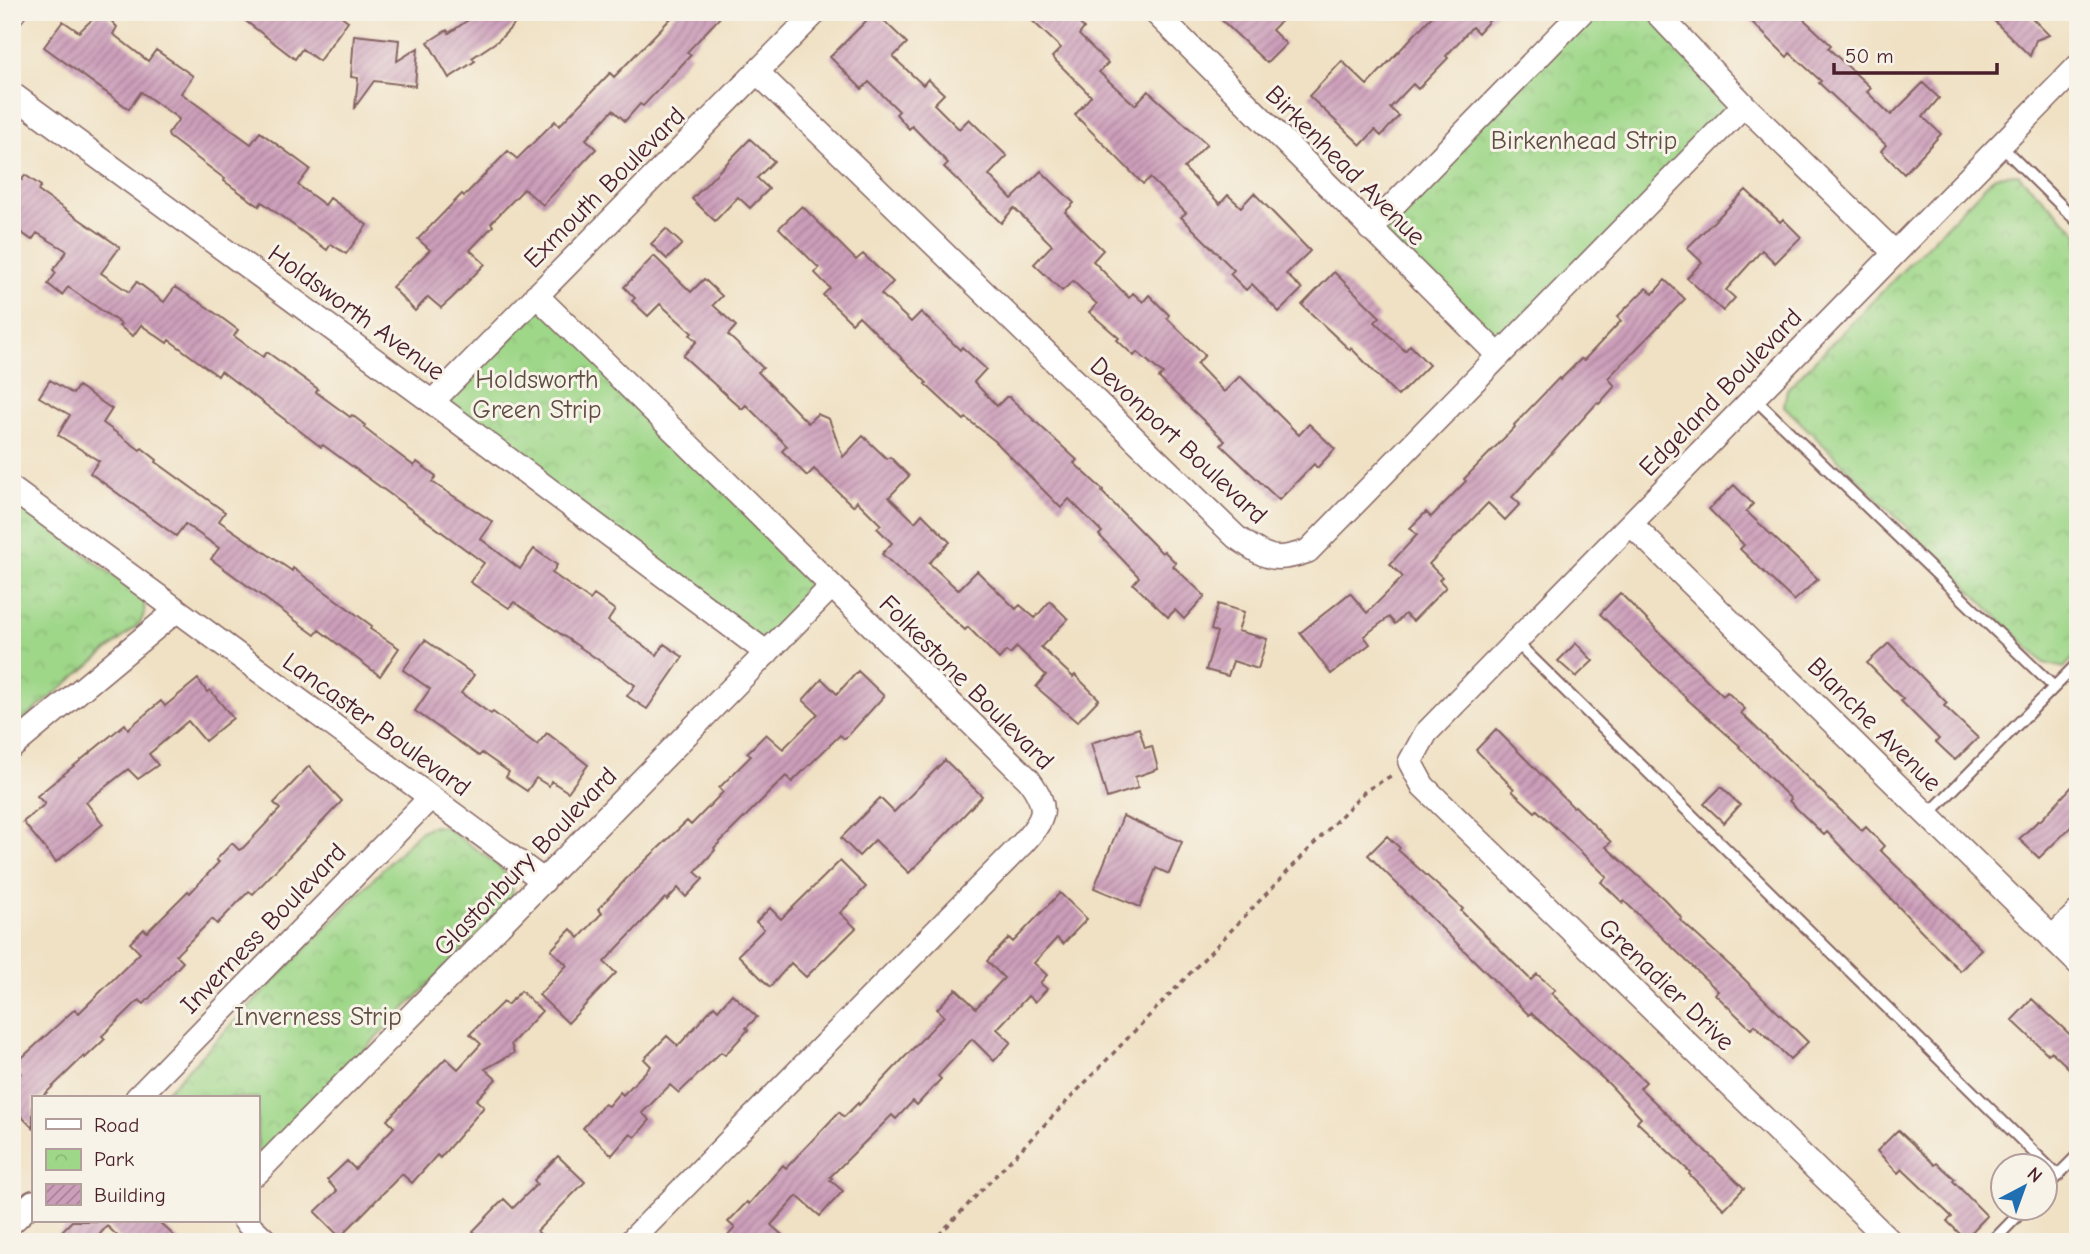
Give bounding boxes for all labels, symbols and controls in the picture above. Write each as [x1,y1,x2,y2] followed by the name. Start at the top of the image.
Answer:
[1834,32,1997,76] scale bar
[1845,44,1894,68] text: 50 m
[1259,80,1431,252] street label: Birkenhead Avenue
[518,101,692,275] street label: Exmouth Boulevard
[1491,126,1677,156] park label: Birkenhead Strip
[262,239,451,387] street label: Holdsworth Avenue
[1633,303,1808,483] street label: Edgeland Boulevard
[1084,351,1273,530] street label: Devonport Boulevard
[472,365,602,425] park label: Holdsworth Green Strip
[873,589,1060,776] street label: Folkestone Boulevard
[277,647,476,803] street label: Lancaster Boulevard
[1801,652,1947,798] street label: Blanche Avenue
[428,761,623,962] street label: Glastonbury Boulevard
[175,837,353,1020] street label: Inverness Boulevard
[1592,912,1740,1057] street label: Grenadier Drive
[234,1002,402,1032] park label: Inverness Strip
[32,1096,259,1222] legend
[94,1113,139,1137] text: Road
[94,1147,134,1171] text: Park
[1988,1152,2058,1222] north arrow
[2023,1163,2046,1187] text: N
[94,1183,166,1207] text: Building

